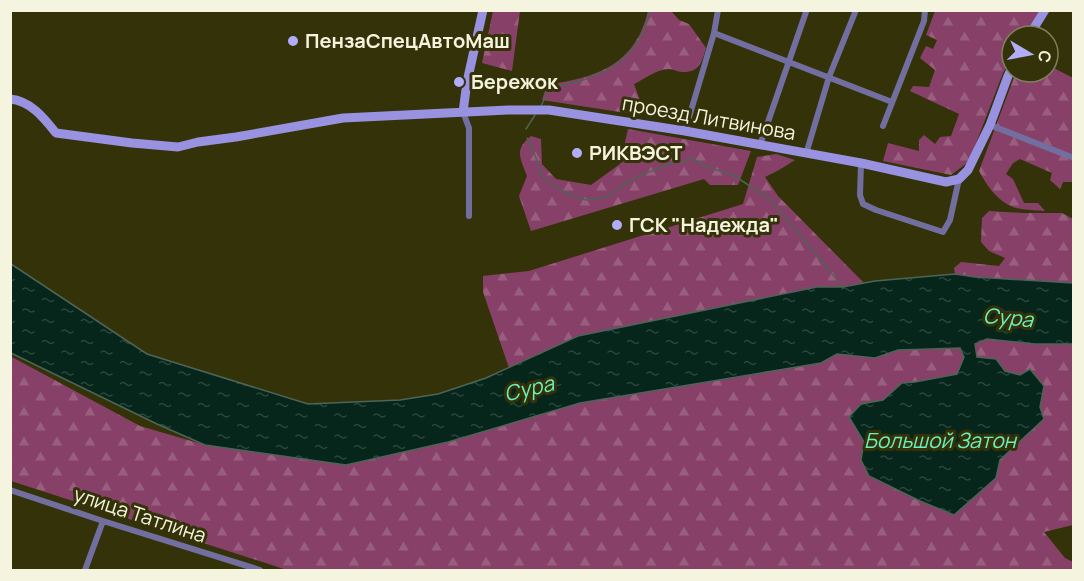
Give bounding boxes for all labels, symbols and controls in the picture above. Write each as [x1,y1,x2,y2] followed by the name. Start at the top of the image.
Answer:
[1000,24,1060,84] north arrow
[305,27,510,54] place label: ПензаСпецАвтоМаш
[286,34,300,48] marker: ПензаСпецАвтоМаш
[1033,49,1057,65] text: С
[471,68,559,95] place label: Бережок
[452,75,466,89] marker: Бережок
[620,89,798,146] street label: проезд Литвинова
[589,139,682,166] place label: РИКВЭСТ
[570,146,584,160] marker: РИКВЭСТ
[629,211,779,238] place label: ГСК "Надежда"
[610,218,624,232] marker: ГСК "Надежда"
[982,301,1036,333] water label: Сура
[501,368,558,407] water label: Сура
[864,426,1018,454] water label: Большой Затон
[70,480,210,549] street label: улица Татлина

